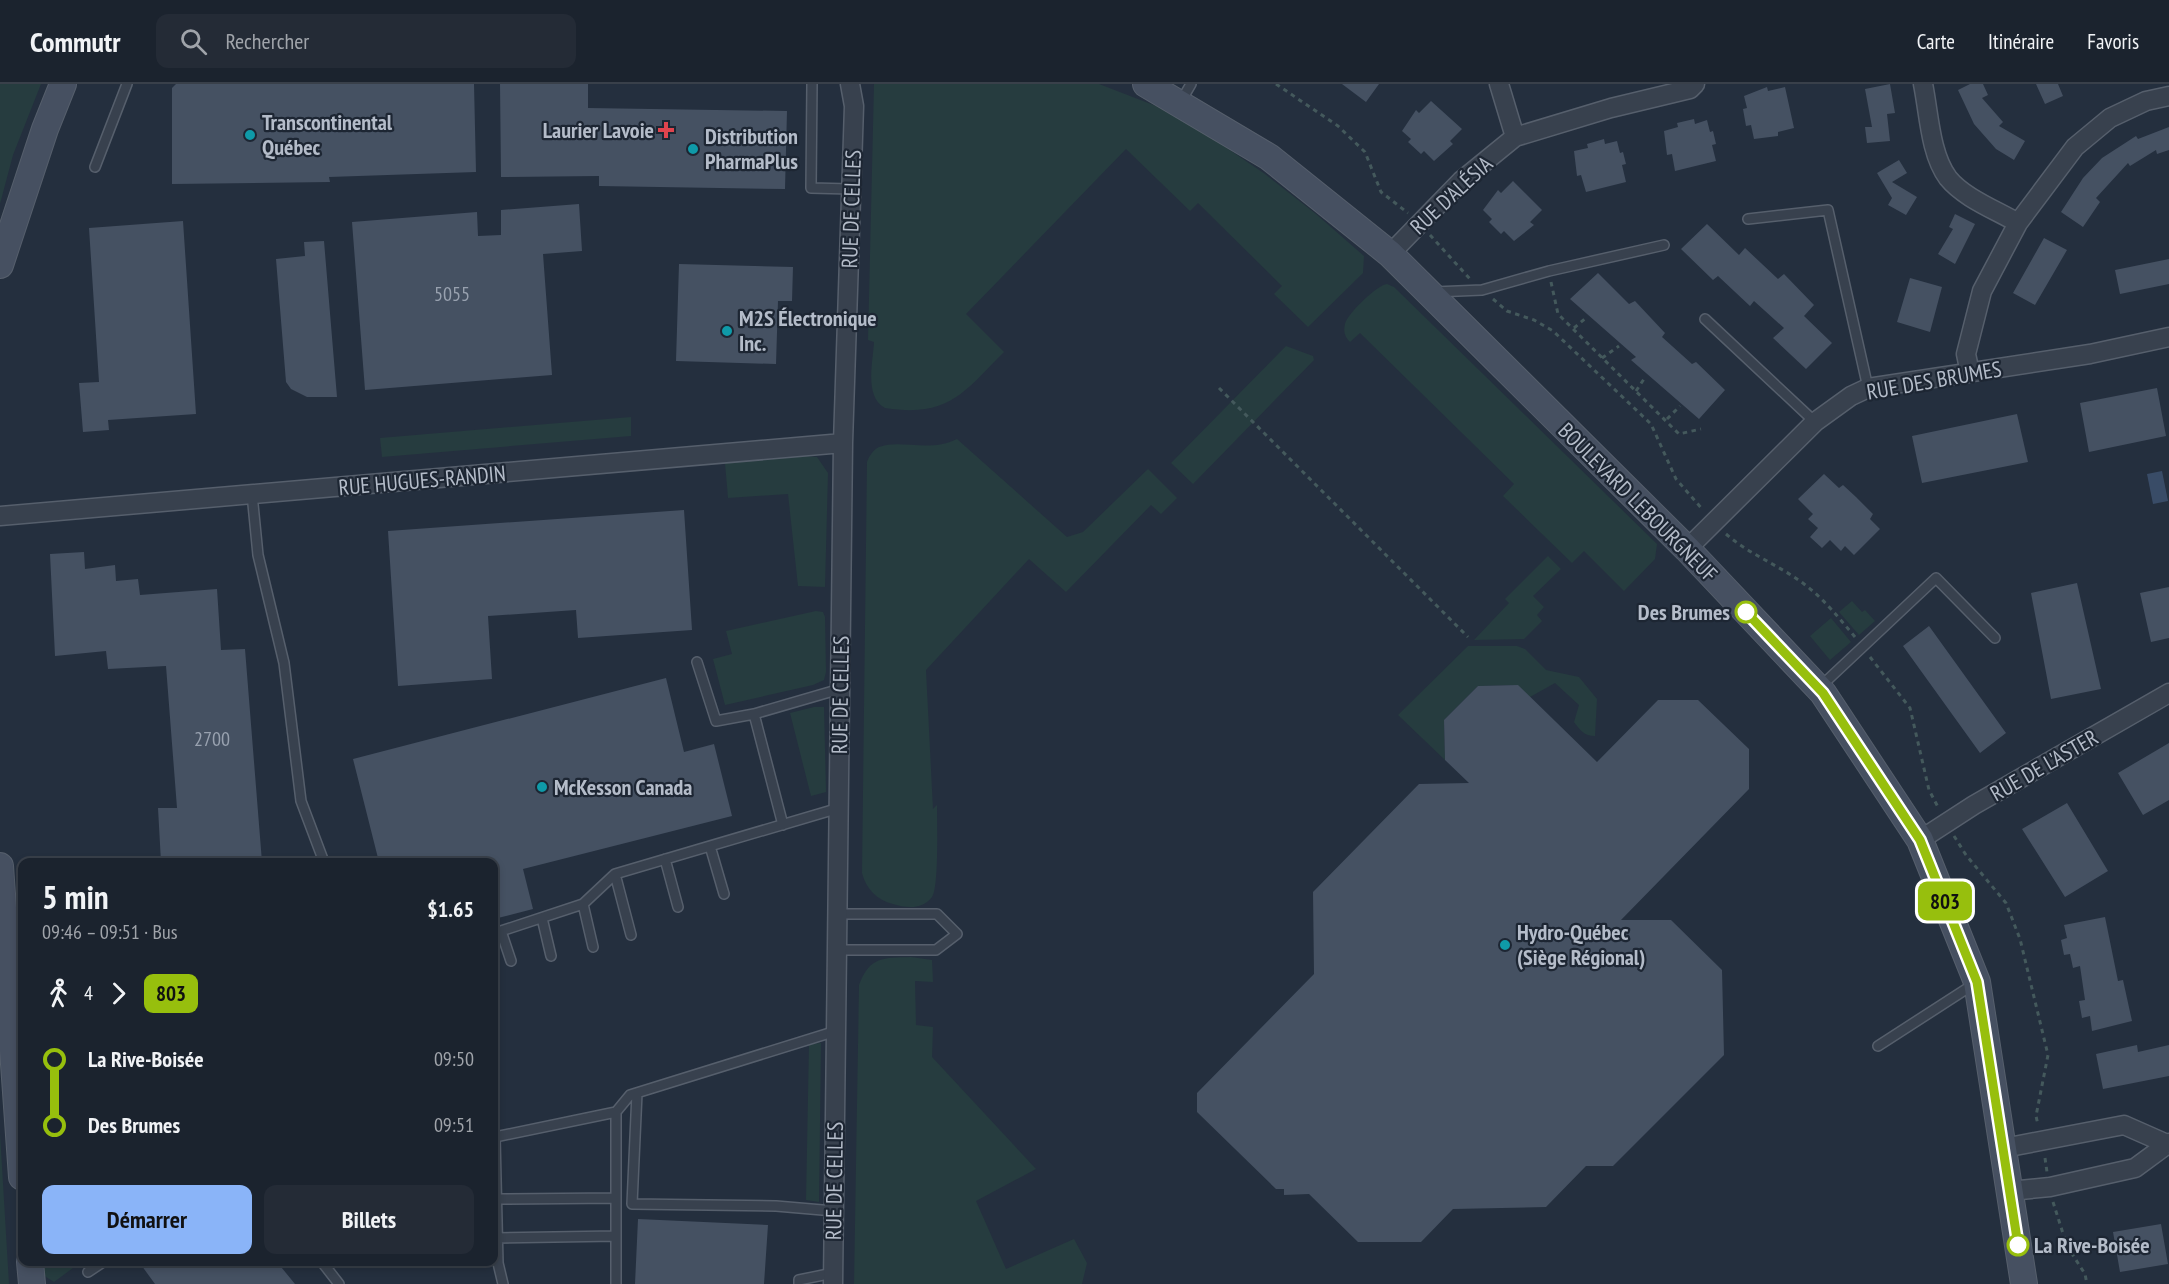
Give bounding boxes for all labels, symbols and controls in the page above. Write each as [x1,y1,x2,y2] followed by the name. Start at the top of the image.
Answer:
[156,14,576,68] search box
[30,23,120,60] text: Commutr
[177,25,210,58] icon: search
[225,27,309,55] text: Rechercher
[1917,28,1955,55] text: Carte
[1988,28,2054,55] text: Itinéraire
[2087,28,2139,55] text: Favoris
[262,108,393,161] place label: Transcontinental Québec
[543,116,654,144] place label: Laurier Lavoie
[705,122,798,175] place label: Distribution PharmaPlus
[659,123,673,137] marker: Laurier Lavoie
[243,128,257,142] marker: Transcontinental Québec
[686,142,700,156] marker: Distribution PharmaPlus
[835,149,867,269] street label: RUE DE CELLES
[1404,149,1499,240] street label: RUE D'ALÉSIA
[434,281,470,307] house number: 5055
[739,304,877,357] place label: M2S Électronique Inc.
[720,324,734,338] marker: M2S Électronique Inc.
[1864,354,2004,406] street label: RUE DES BRUMES
[1552,416,1724,588] street label: BOULEVARD LEBOURGNEUF
[337,459,507,501] street label: RUE HUGUES-RANDIN
[1638,598,1730,626] place label: Des Brumes
[1735,601,1757,623] marker: Des Brumes
[825,636,855,754] street label: RUE DE CELLES
[1985,723,2103,807] street label: RUE DE L'ASTER
[194,726,230,752] house number: 2700
[554,773,692,801] place label: McKesson Canada
[535,780,549,794] marker: McKesson Canada
[42,875,109,918] text: 5 min
[1910,882,1980,920] line badge: 803
[1930,888,1960,915] text: 803
[427,895,474,923] text: $1.65
[1517,918,1645,971] place label: Hydro-Québec (Siège Régional)
[42,919,177,945] text: 09:46 – 09:51 · Bus
[1498,938,1512,952] marker: Hydro-Québec (Siège Régional)
[42,977,75,1010] icon: walk
[102,977,135,1010] icon: forward
[84,980,93,1006] text: 4
[156,980,186,1007] text: 803
[88,1045,204,1073] text: La Rive-Boisée
[434,1046,474,1072] text: 09:50
[88,1111,180,1139] text: Des Brumes
[434,1112,474,1138] text: 09:51
[819,1122,849,1240] street label: RUE DE CELLES
[42,1185,252,1254] button: Démarrer
[264,1185,474,1254] button: Billets
[2034,1231,2150,1259] place label: La Rive-Boisée
[2007,1234,2029,1256] marker: La Rive-Boisée

